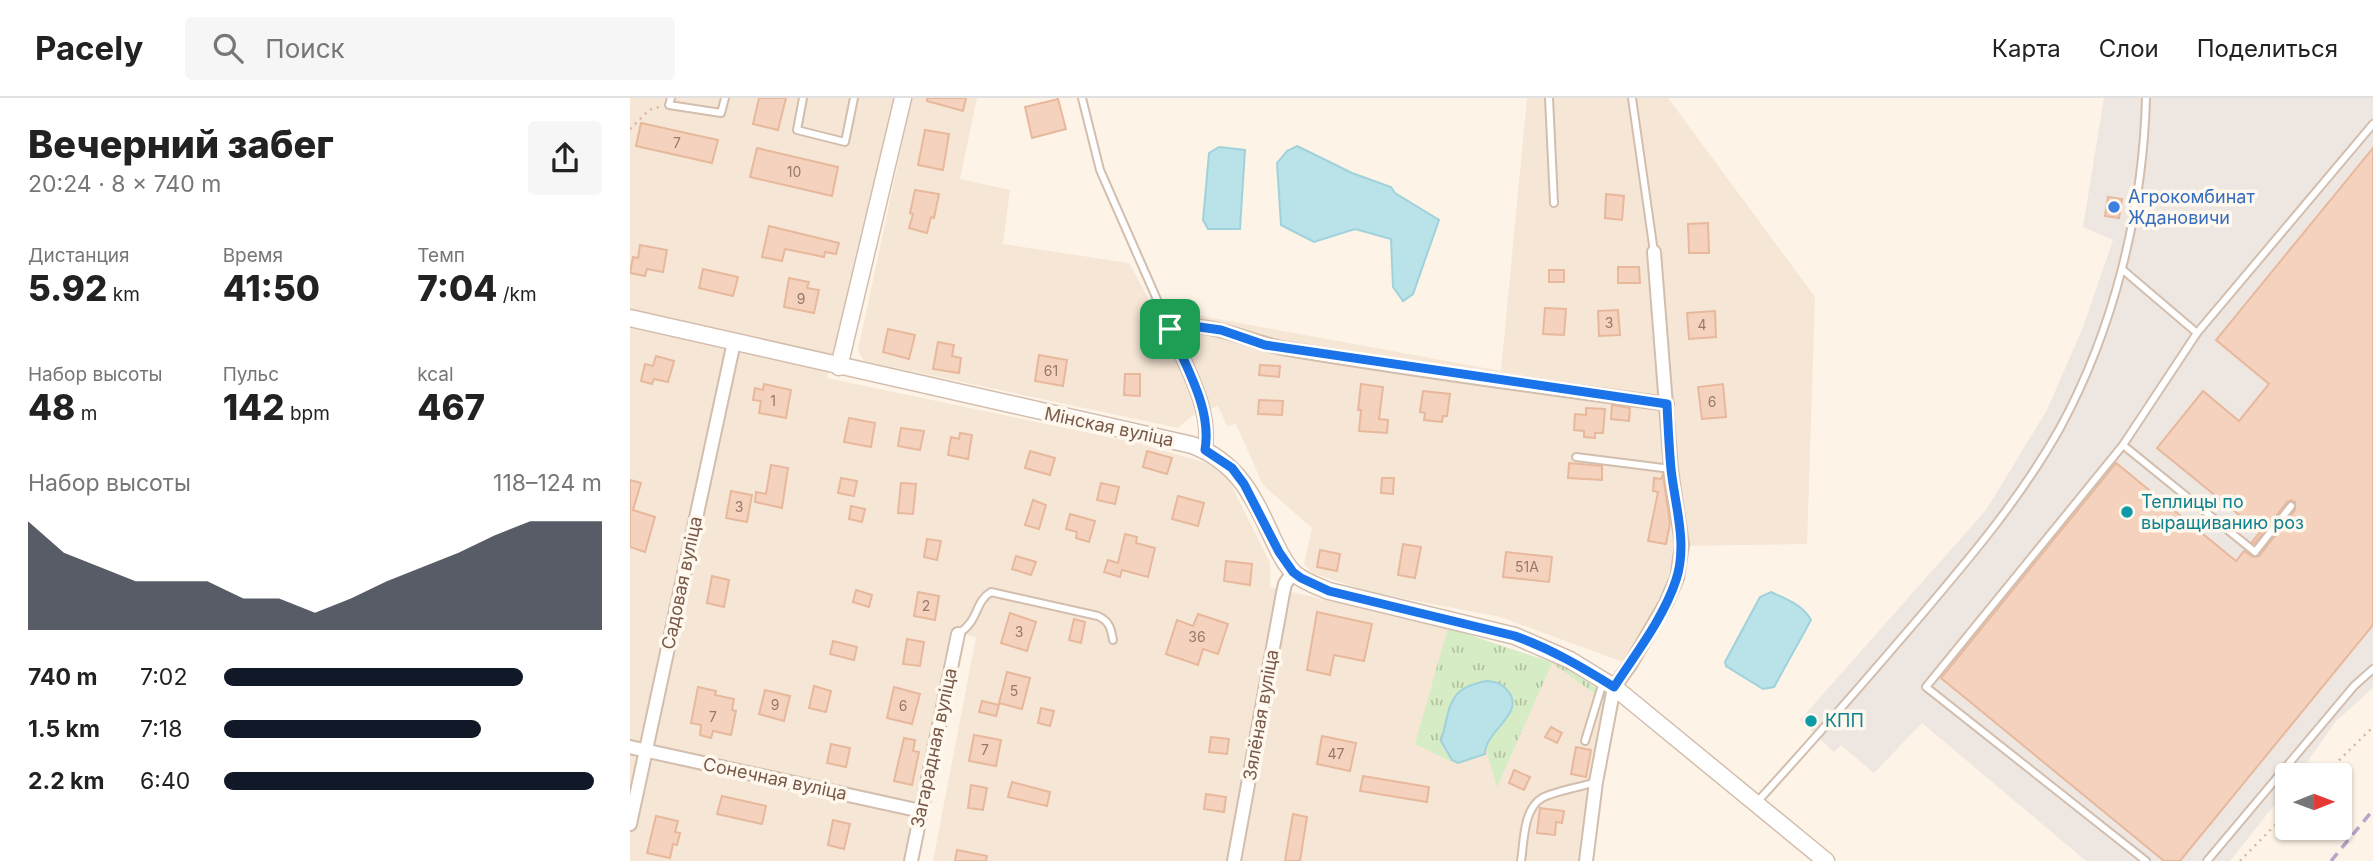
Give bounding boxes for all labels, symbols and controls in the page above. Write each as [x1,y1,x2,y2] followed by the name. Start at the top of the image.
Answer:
[185,17,675,80] search box
[35,28,143,68] text: Pacely
[209,29,247,67] icon: search
[265,33,345,64] text: Поиск
[1992,34,2061,63] text: Карта
[2099,34,2159,63] text: Слои
[2197,34,2338,63] text: Поделиться
[28,121,334,167] text: Вечерний забег
[528,121,602,195] button: share
[673,134,681,151] house number: 7
[787,163,801,180] house number: 10
[28,170,221,198] text: 20:24 · 8 × 740 m
[2128,186,2255,228] place label: Агрокомбинат Ждановичи
[2106,199,2122,215] marker: Агрокомбинат Ждановичи
[28,244,130,267] text: Дистанция
[223,244,283,267] text: Время
[417,244,465,267] text: Темп
[28,267,107,309] text: 5.92
[223,267,320,309] text: 41:50
[417,267,497,309] text: 7:04
[107,283,140,306] text: km
[497,283,537,306] text: /km
[797,290,805,307] house number: 9
[1140,299,1200,359] pin
[1151,310,1189,348] icon: arrive
[1605,314,1613,331] house number: 3
[1697,316,1707,333] house number: 4
[1044,362,1058,379] house number: 61
[28,363,163,386] text: Набор высоты
[223,363,279,386] text: Пульс
[417,363,454,386] text: kcal
[28,386,75,428] text: 48
[223,386,285,428] text: 142
[417,386,485,428] text: 467
[770,392,776,409] house number: 1
[1708,393,1716,410] house number: 6
[75,402,97,425] text: m
[285,402,330,425] text: bpm
[1043,403,1176,450] street label: Мінская вуліца
[28,469,191,497] text: Набор высоты
[493,469,602,497] text: 118–124 m
[2141,491,2304,533] place label: Теплицы по выращиванию роз
[735,498,743,515] house number: 3
[2119,504,2135,520] marker: Теплицы по выращиванию роз
[657,514,706,651] street label: Садовая вуліца
[1515,558,1539,575] house number: 51А
[922,597,930,614] house number: 2
[1015,623,1023,640] house number: 3
[1188,628,1206,645] house number: 36
[1239,648,1282,782] street label: Зялёная вуліца
[28,663,98,691] text: 740 m
[140,663,187,691] text: 7:02
[906,666,961,830] street label: Загарадная вуліца
[1010,682,1018,699] house number: 5
[771,696,779,713] house number: 9
[899,697,907,714] house number: 6
[709,708,717,725] house number: 7
[1825,710,1864,731] place label: КПП
[1803,713,1819,729] marker: КПП
[28,715,100,743] text: 1.5 km
[140,715,182,743] text: 7:18
[981,741,989,758] house number: 7
[1328,745,1345,762] house number: 47
[701,753,849,804] street label: Сонечная вуліца
[2275,763,2352,840] north arrow
[2275,763,2352,840] map controls
[28,767,104,795] text: 2.2 km
[140,767,190,795] text: 6:40

